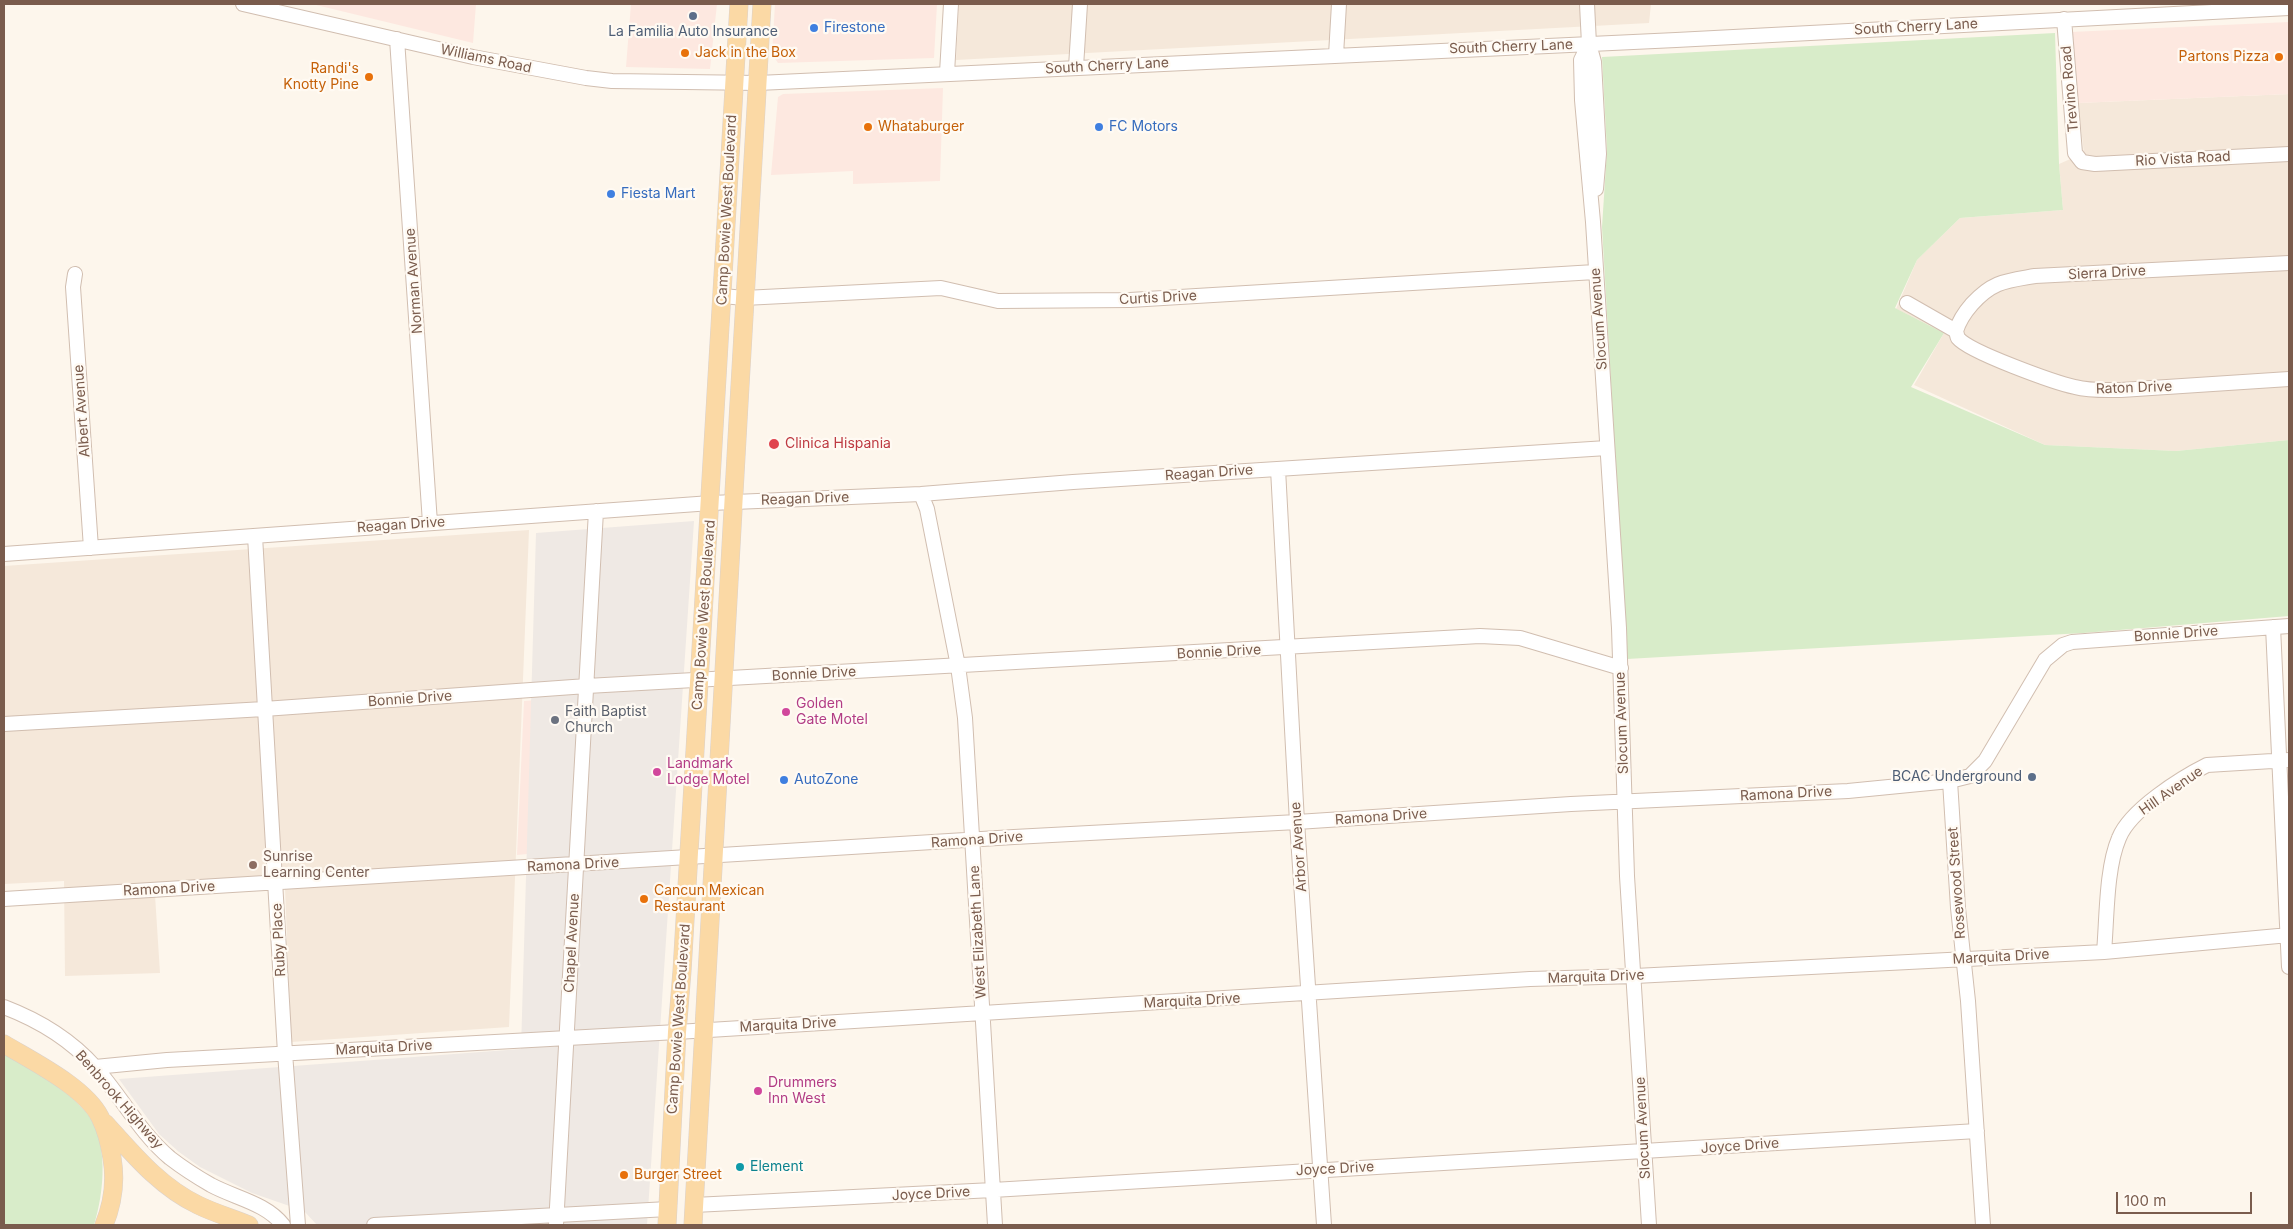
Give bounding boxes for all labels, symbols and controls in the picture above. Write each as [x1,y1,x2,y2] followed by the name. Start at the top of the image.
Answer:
[687,10,699,22] marker: La Familia Auto Insurance
[1854,15,1978,39] street label: South Cherry Lane
[824,20,886,36] place label: Firestone
[808,22,820,34] marker: Firestone
[608,24,778,40] place label: La Familia Auto Insurance
[1449,36,1573,58] street label: South Cherry Lane
[439,41,533,77] street label: Williams Road
[695,45,796,61] place label: Jack in the Box
[2058,45,2082,133] street label: Trevino Road
[679,47,691,59] marker: Jack in the Box
[2179,49,2269,65] place label: Partons Pizza
[2273,51,2285,63] marker: Partons Pizza
[1045,54,1169,78] street label: South Cherry Lane
[283,61,359,94] place label: Randi's Knotty Pine
[363,71,375,83] marker: Randi's Knotty Pine
[714,114,740,306] street label: Camp Bowie West Boulevard
[878,119,964,135] place label: Whataburger
[1109,119,1178,135] place label: FC Motors
[862,121,874,133] marker: Whataburger
[1093,121,1105,133] marker: FC Motors
[2135,148,2231,170] street label: Rio Vista Road
[621,186,695,202] place label: Fiesta Mart
[605,188,617,200] marker: Fiesta Mart
[402,228,426,334] street label: Norman Avenue
[2068,263,2146,283] street label: Sierra Drive
[1587,267,1611,371] street label: Slocum Avenue
[1119,288,1197,308] street label: Curtis Drive
[70,364,94,458] street label: Albert Avenue
[2095,378,2173,398] street label: Raton Drive
[785,436,891,452] place label: Clinica Hispania
[767,437,781,451] marker: Clinica Hispania
[1164,462,1254,484] street label: Reagan Drive
[761,489,849,509] street label: Reagan Drive
[356,514,446,536] street label: Reagan Drive
[689,519,719,711] street label: Camp Bowie West Boulevard
[2133,623,2219,645] street label: Bonnie Drive
[1176,641,1262,663] street label: Bonnie Drive
[771,663,857,685] street label: Bonnie Drive
[1612,672,1632,774] street label: Slocum Avenue
[367,688,453,710] street label: Bonnie Drive
[796,696,868,729] place label: Golden Gate Motel
[565,704,647,736] place label: Faith Baptist Church
[780,706,792,718] marker: Golden Gate Motel
[549,714,561,726] marker: Faith Baptist Church
[667,756,750,789] place label: Landmark Lodge Motel
[2136,763,2206,819] street label: Hill Avenue
[651,766,663,778] marker: Landmark Lodge Motel
[1892,769,2022,785] place label: BCAC Underground
[2026,771,2038,783] marker: BCAC Underground
[794,772,858,788] place label: AutoZone
[778,774,790,786] marker: AutoZone
[1739,783,1833,805] street label: Ramona Drive
[1287,801,1311,893] street label: Arbor Avenue
[1334,805,1428,829] street label: Ramona Drive
[1945,826,1969,940] street label: Rosewood Street
[930,828,1024,852] street label: Ramona Drive
[263,849,370,882] place label: Sunrise Learning Center
[526,854,620,876] street label: Ramona Drive
[247,859,259,871] marker: Sunrise Learning Center
[966,865,990,999] street label: West Elizabeth Lane
[122,878,216,900] street label: Ramona Drive
[654,883,765,916] place label: Cancun Mexican Restaurant
[561,893,583,993] street label: Chapel Avenue
[638,893,650,905] marker: Cancun Mexican Restaurant
[269,903,289,977] street label: Ruby Place
[664,923,694,1115] street label: Camp Bowie West Boulevard
[1952,946,2050,968] street label: Marquita Drive
[1547,967,1645,987] street label: Marquita Drive
[1143,990,1241,1012] street label: Marquita Drive
[739,1014,837,1036] street label: Marquita Drive
[335,1037,433,1059] street label: Marquita Drive
[72,1047,166,1153] street label: Benbrook Highway
[768,1075,837,1108] place label: Drummers Inn West
[1632,1076,1654,1180] street label: Slocum Avenue
[752,1085,764,1097] marker: Drummers Inn West
[1700,1135,1780,1157] street label: Joyce Drive
[750,1159,803,1175] place label: Element
[1295,1159,1375,1179] street label: Joyce Drive
[734,1161,746,1173] marker: Element
[634,1167,722,1183] place label: Burger Street
[618,1169,630,1181] marker: Burger Street
[2118,1182,2254,1214] scale bar
[891,1184,971,1204] street label: Joyce Drive
[2124,1191,2166,1210] text: 100 m

